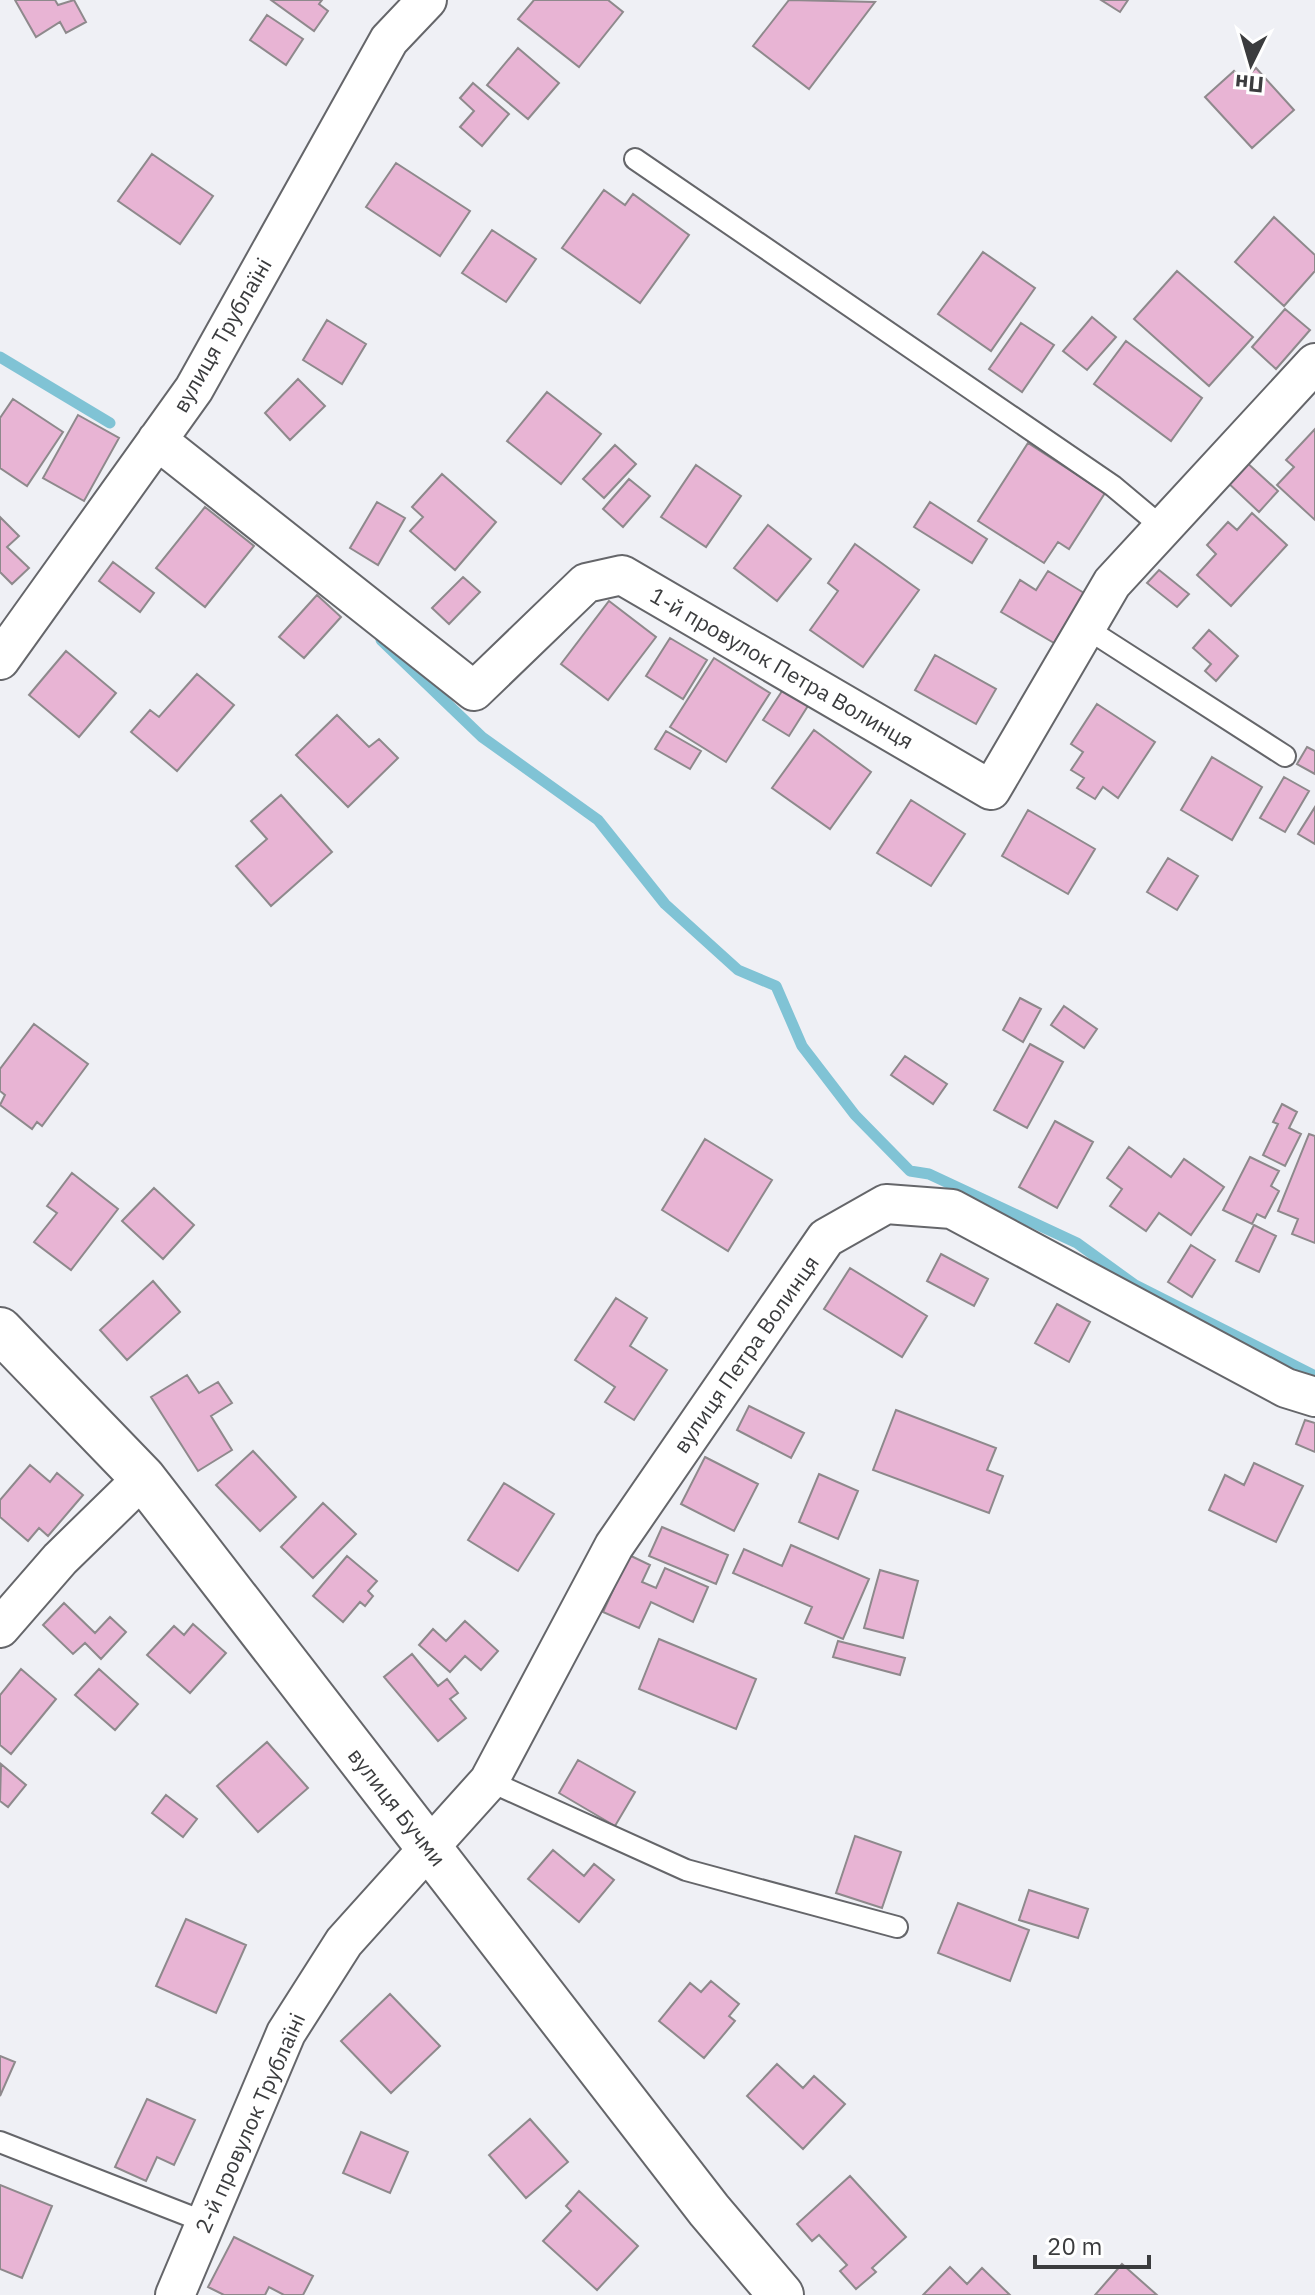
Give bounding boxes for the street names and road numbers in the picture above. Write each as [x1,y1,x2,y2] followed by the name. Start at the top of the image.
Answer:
[166,252,278,417] street label: вулиця Трублаїні
[645,580,919,755] street label: 1-й провулок Петра Волинця
[666,1249,825,1458] street label: вулиця Петра Волинця
[342,1741,453,1872] street label: вулиця Бучми
[188,2008,311,2238] street label: 2-й провулок Трублаїні

